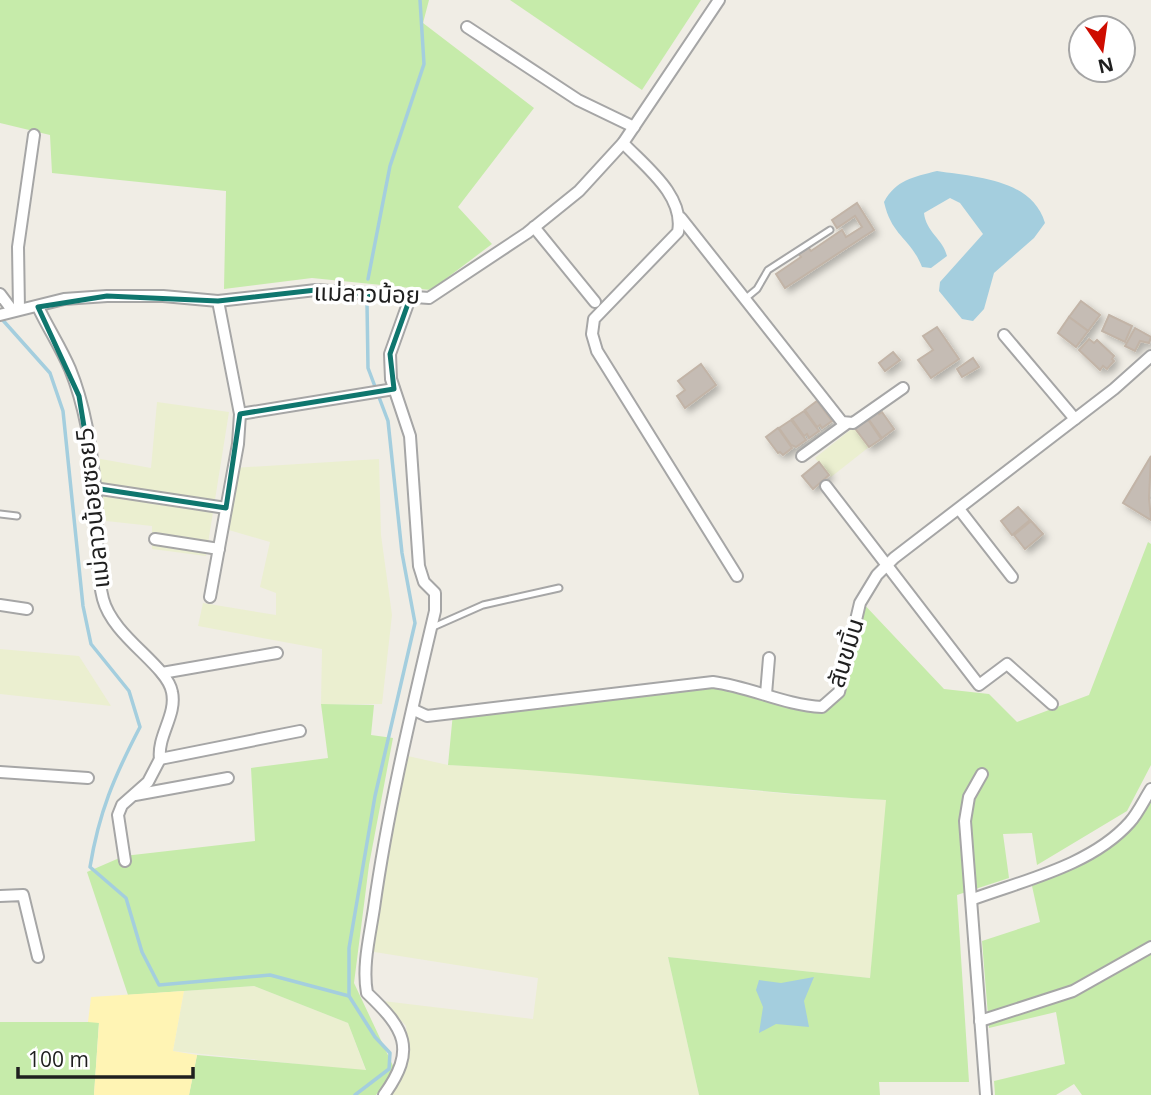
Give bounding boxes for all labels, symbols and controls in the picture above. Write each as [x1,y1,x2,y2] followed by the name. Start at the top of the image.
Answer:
[1067,14,1137,84] north arrow
[1095,51,1116,80] text: N
[313,274,421,311] street label: แม่ลาวน้อย
[67,426,116,590] street label: แม่ลาวน้อยซอย5
[818,614,871,691] street label: สันขมิ้น
[18,1036,192,1080] scale bar
[28,1045,89,1073] text: 100 m

